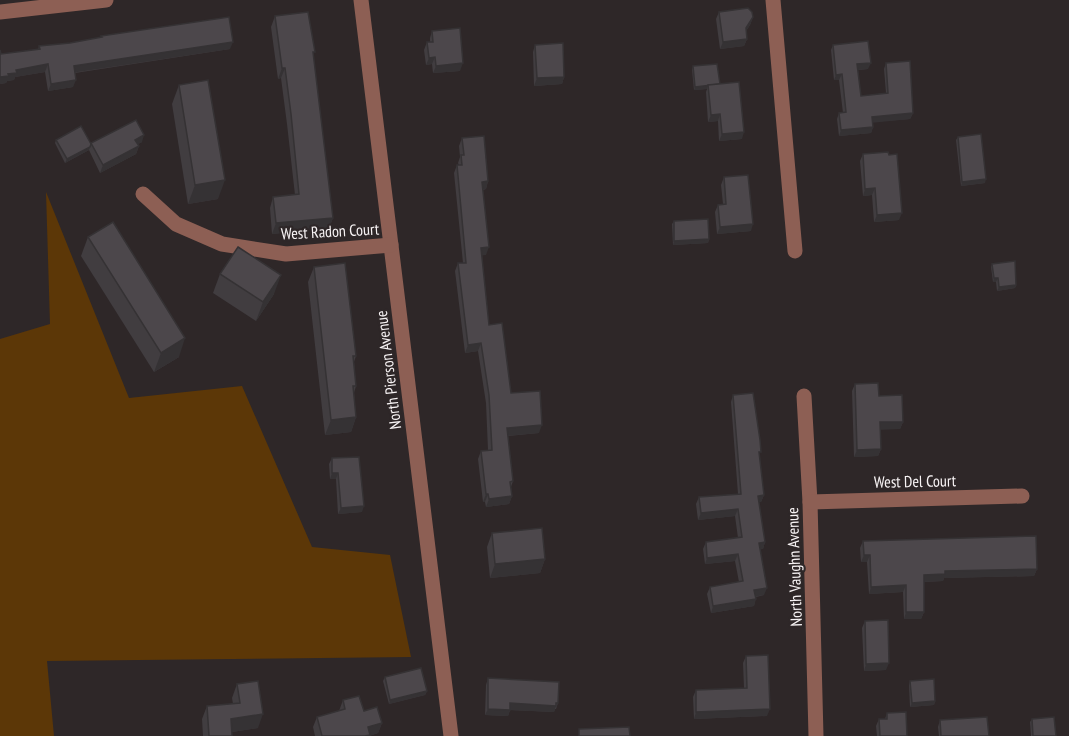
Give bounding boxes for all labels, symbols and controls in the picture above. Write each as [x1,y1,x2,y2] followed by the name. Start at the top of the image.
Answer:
[280,218,380,244] street label: West Radon Court
[371,309,405,431] street label: North Pierson Avenue
[874,470,957,492] street label: West Del Court
[782,507,806,627] street label: North Vaughn Avenue

